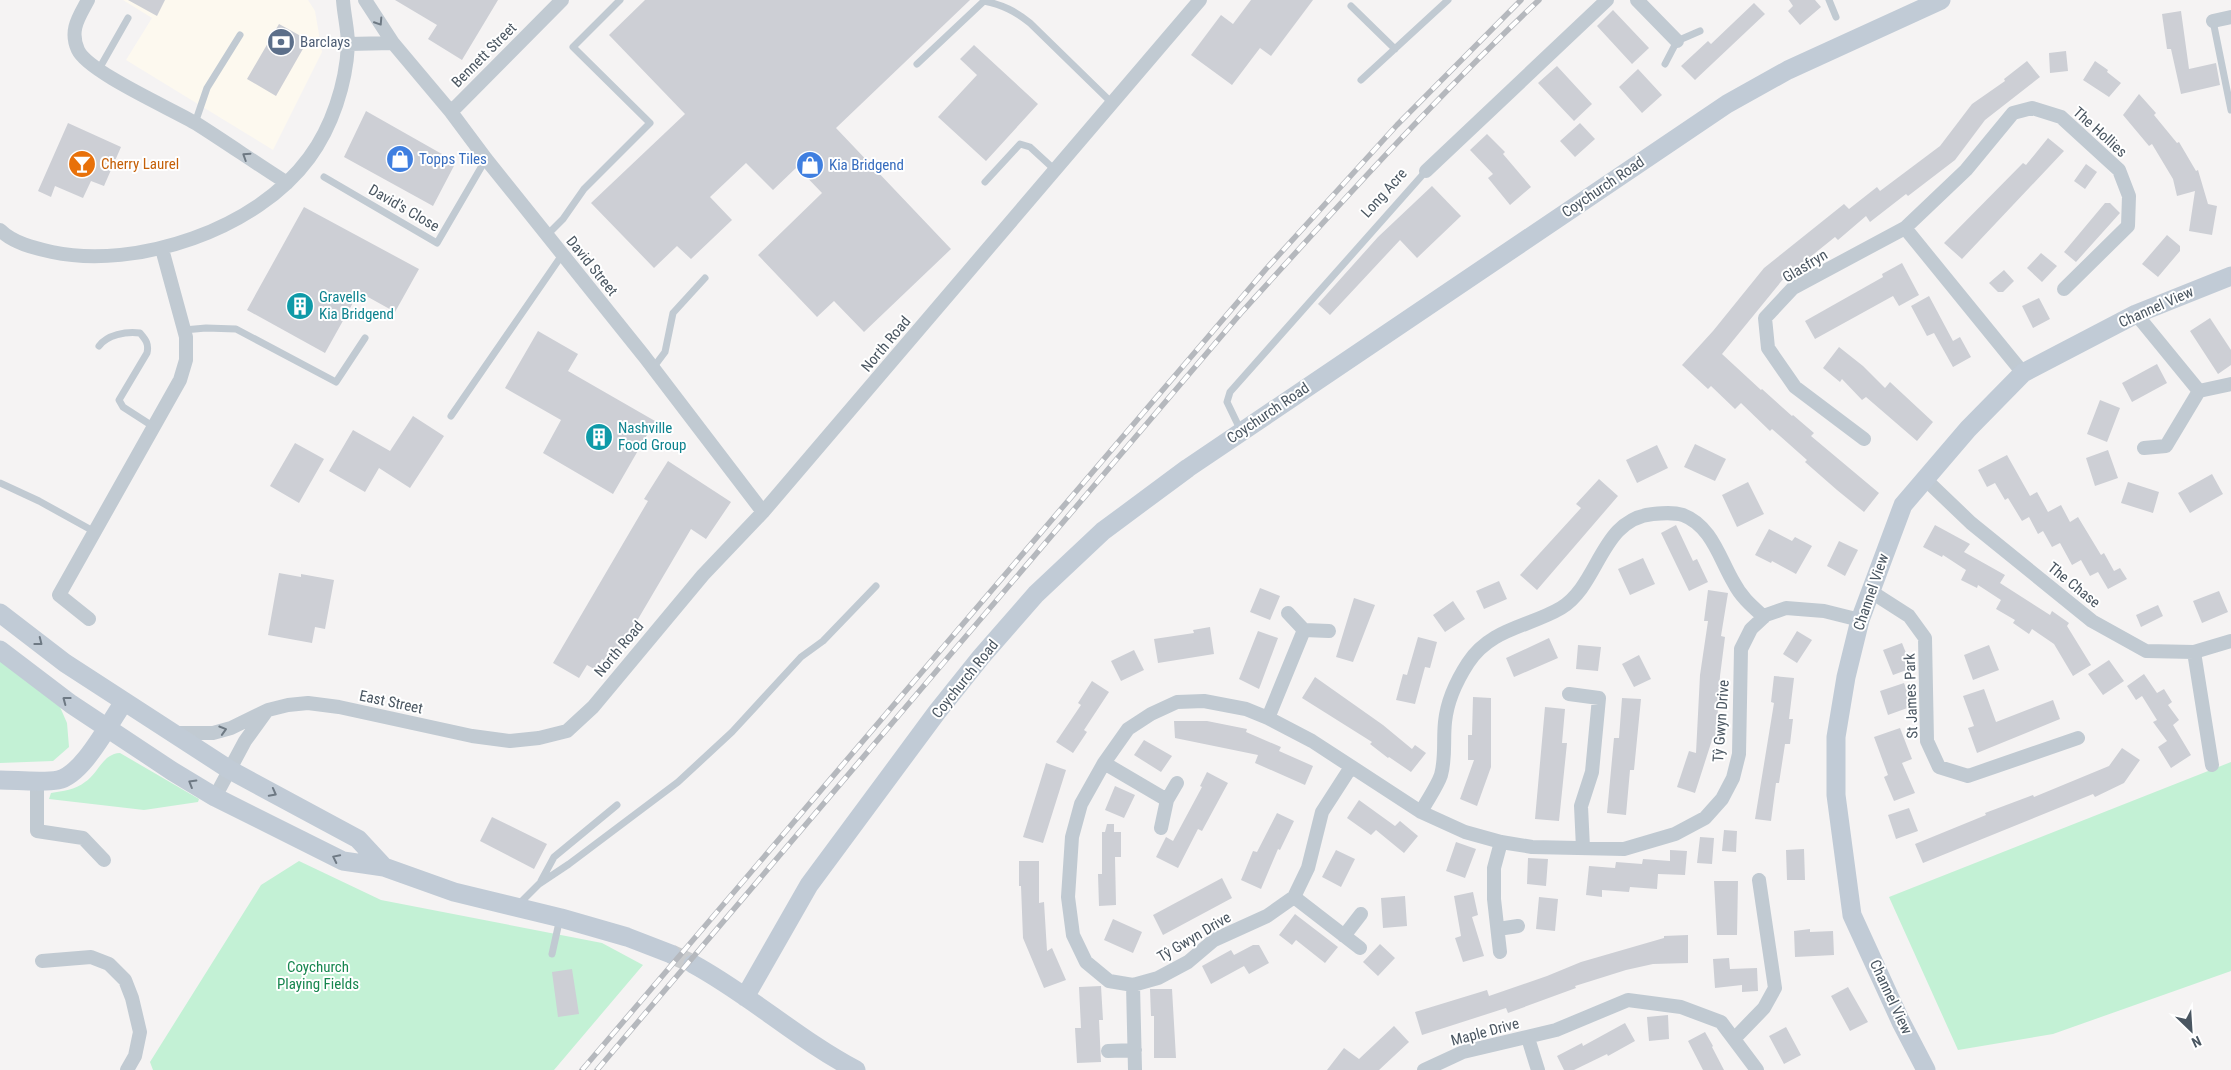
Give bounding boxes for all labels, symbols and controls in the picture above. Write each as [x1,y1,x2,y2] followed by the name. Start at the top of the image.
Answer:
[373,16,382,25] one-way arrow
[448,19,520,91] street label: Bennett Street
[266,27,296,57] bank icon: Barclays
[300,33,350,51] place label: Barclays
[2069,103,2131,161] street label: The Hollies
[385,144,415,174] shop icon: Topps Tiles
[67,149,97,179] bar icon: Cherry Laurel
[419,150,487,168] place label: Topps Tiles
[795,150,825,180] shop icon: Kia Bridgend
[242,153,251,163] one-way arrow
[1558,153,1648,221] street label: Coychurch Road
[101,155,179,173] place label: Cherry Laurel
[829,156,904,174] place label: Kia Bridgend
[1357,165,1411,221] street label: Long Acre
[365,181,443,235] street label: David's Close
[562,233,622,299] street label: David Street
[1779,246,1831,286] street label: Glasfryn
[2116,282,2196,331] street label: Channel View
[319,288,394,323] place label: Gravells Kia Bridgend
[285,291,315,321] building icon: Gravells Kia Bridgend
[858,313,914,375] street label: North Road
[1223,379,1313,447] street label: Coychurch Road
[618,419,686,454] place label: Nashville Food Group
[584,422,614,452] building icon: Nashville Food Group
[1849,551,1893,633] street label: Channel View
[2044,558,2104,612] street label: The Chase
[591,618,647,680] street label: North Road
[928,636,1002,722] street label: Coychurch Road
[33,637,42,645] one-way arrow
[1901,653,1921,739] street label: St James Park
[1709,679,1733,763] street label: Tŷ Gwyn Drive
[358,686,424,718] street label: East Street
[62,697,72,706] one-way arrow
[218,726,227,736] one-way arrow
[189,780,198,789] one-way arrow
[267,787,276,797] one-way arrow
[332,854,341,864] one-way arrow
[1154,908,1234,966] street label: Tŷ Gwyn Drive
[1866,957,1916,1037] street label: Channel View
[277,958,359,993] park label: Coychurch Playing Fields
[2166,1005,2216,1055] north arrow
[1449,1014,1521,1050] street label: Maple Drive
[2189,1033,2204,1051] text: N

